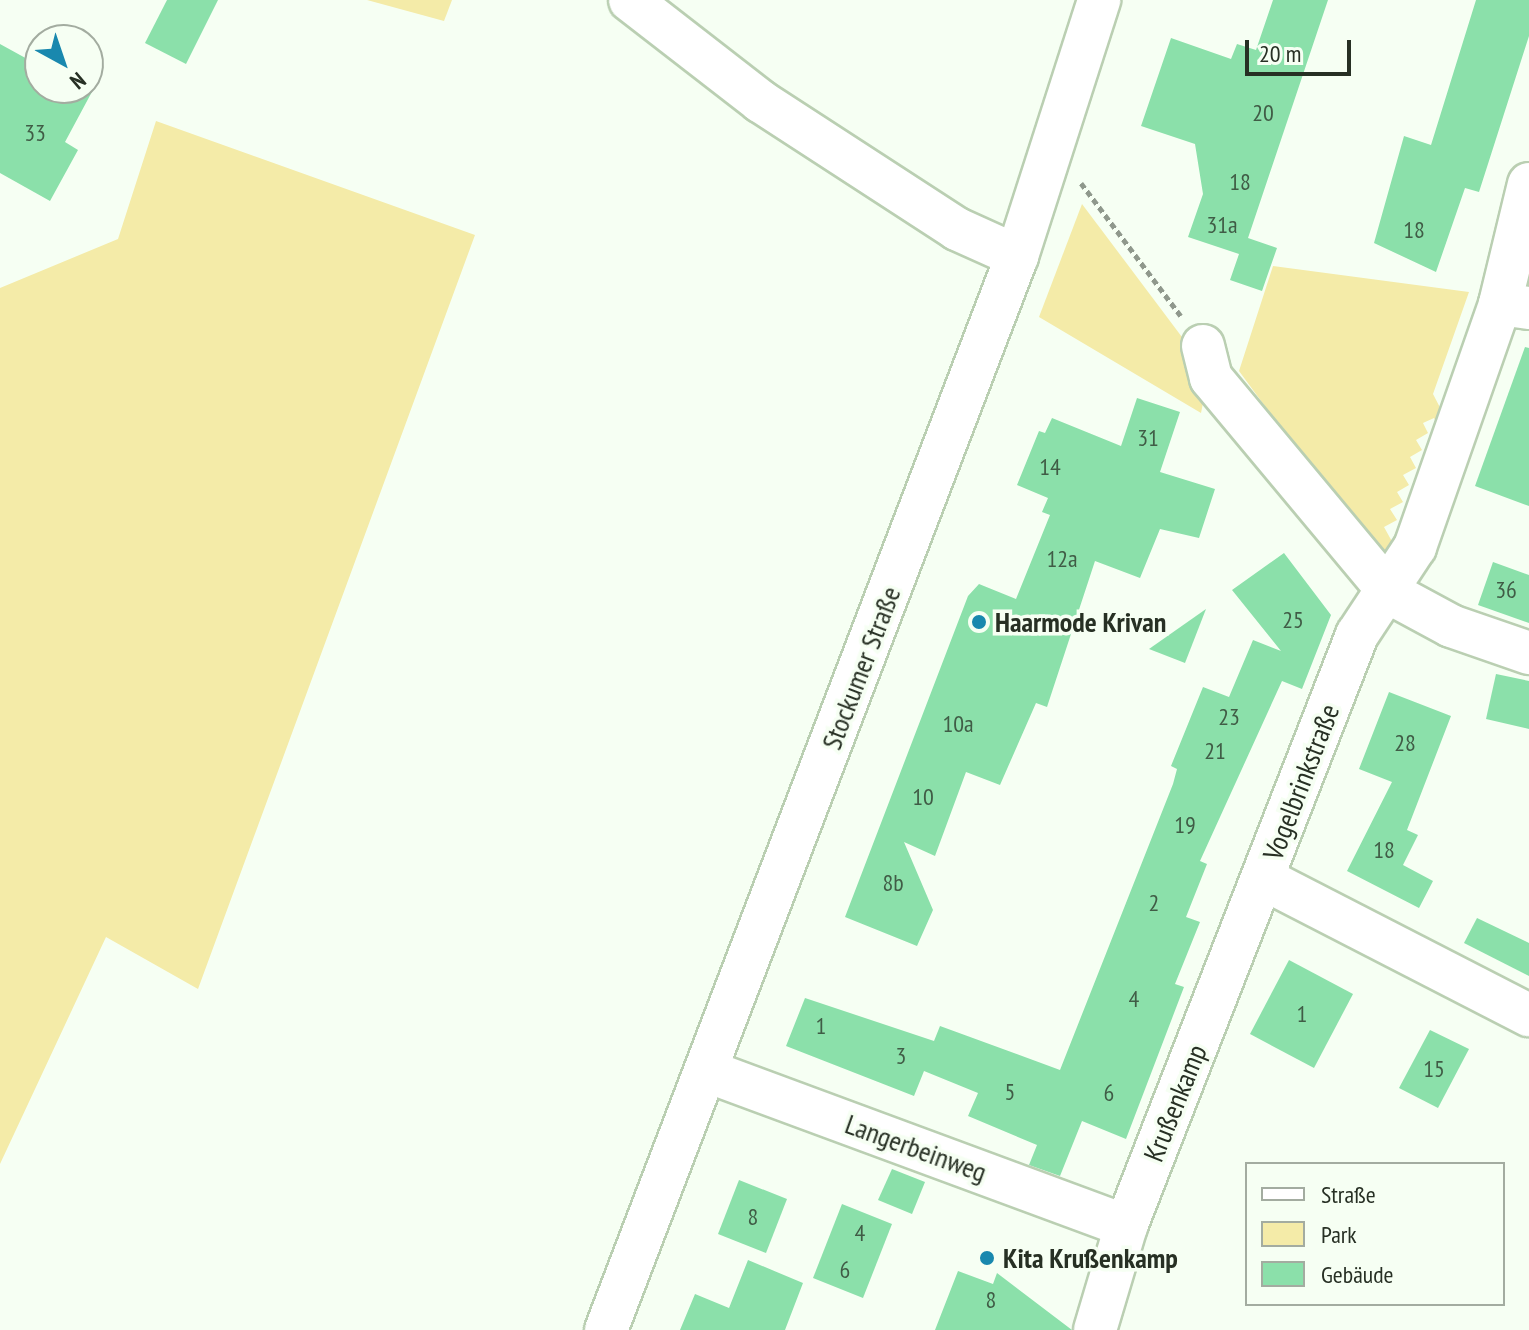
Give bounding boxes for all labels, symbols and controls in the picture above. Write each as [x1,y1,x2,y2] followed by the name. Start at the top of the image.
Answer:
[24,24,104,104] north arrow
[1249,24,1355,74] scale bar
[1259,38,1301,69] text: 20 m
[65,66,92,95] text: N
[1252,99,1274,127] house number: 20
[24,119,46,147] house number: 33
[1229,168,1251,196] house number: 18
[1206,211,1238,239] house number: 31a
[1403,216,1425,244] house number: 18
[1137,424,1159,452] house number: 31
[1039,453,1061,481] house number: 14
[1046,545,1078,573] house number: 12a
[1495,576,1517,604] house number: 36
[815,582,907,754] street label: Stockumer Straße
[995,605,1166,639] place label: Haarmode Krivan
[1282,606,1304,634] house number: 25
[970,613,988,631] marker: Haarmode Krivan
[1256,699,1346,865] street label: Vogelbrinkstraße
[1218,703,1240,731] house number: 23
[942,710,974,738] house number: 10a
[1394,729,1416,757] house number: 28
[1204,737,1226,765] house number: 21
[912,783,934,811] house number: 10
[1174,811,1196,839] house number: 19
[1373,836,1395,864] house number: 18
[882,869,904,897] house number: 8b
[1149,889,1159,917] house number: 2
[1129,985,1139,1013] house number: 4
[1297,1000,1307,1028] house number: 1
[816,1012,826,1040] house number: 1
[1136,1040,1214,1166] street label: Krußenkamp
[896,1042,906,1070] house number: 3
[1423,1055,1445,1083] house number: 15
[1005,1078,1015,1106] house number: 5
[1104,1079,1114,1107] house number: 6
[841,1107,991,1189] street label: Langerbeinweg
[1245,1162,1505,1306] legend
[1321,1179,1376,1210] text: Straße
[748,1203,758,1231] house number: 8
[855,1219,865,1247] house number: 4
[1321,1219,1357,1250] text: Park
[1003,1241,1178,1275] place label: Kita Krußenkamp
[978,1249,996,1267] marker: Kita Krußenkamp
[840,1256,850,1284] house number: 6
[1321,1259,1393,1290] text: Gebäude
[986,1286,996,1314] house number: 8

